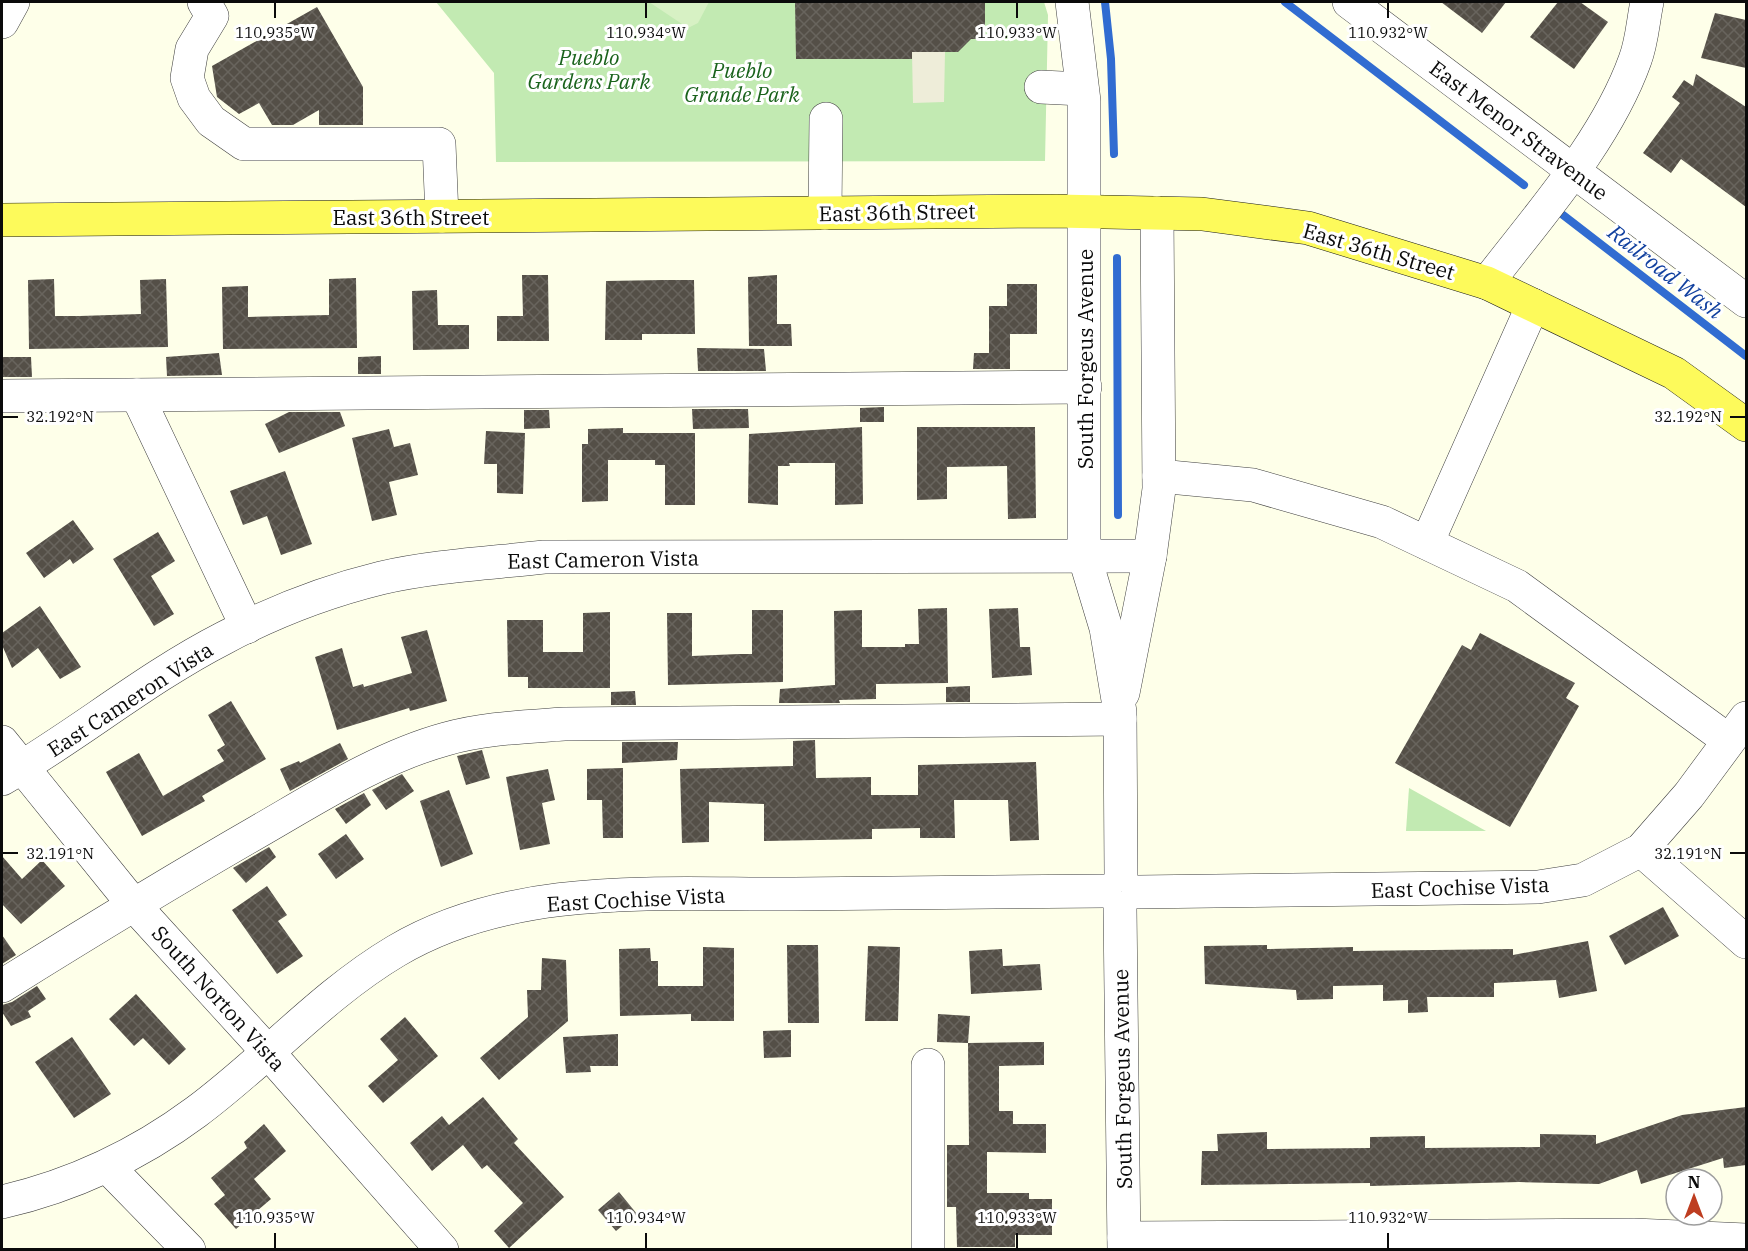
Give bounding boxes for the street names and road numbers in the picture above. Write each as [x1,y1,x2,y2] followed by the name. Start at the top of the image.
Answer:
[1424,54,1614,206] street label: East Menor Stravenue
[818,197,976,227] street label: East 36th Street
[333,203,489,231] street label: East 36th Street
[1300,216,1458,286] street label: East 36th Street
[1071,249,1099,469] street label: South Forgeus Avenue
[507,543,699,575] street label: East Cameron Vista
[42,635,218,763] street label: East Cameron Vista
[1370,870,1550,904] street label: East Cochise Vista
[546,880,726,918] street label: East Cochise Vista
[146,919,292,1077] street label: South Norton Vista
[1106,969,1138,1189] street label: South Forgeus Avenue

